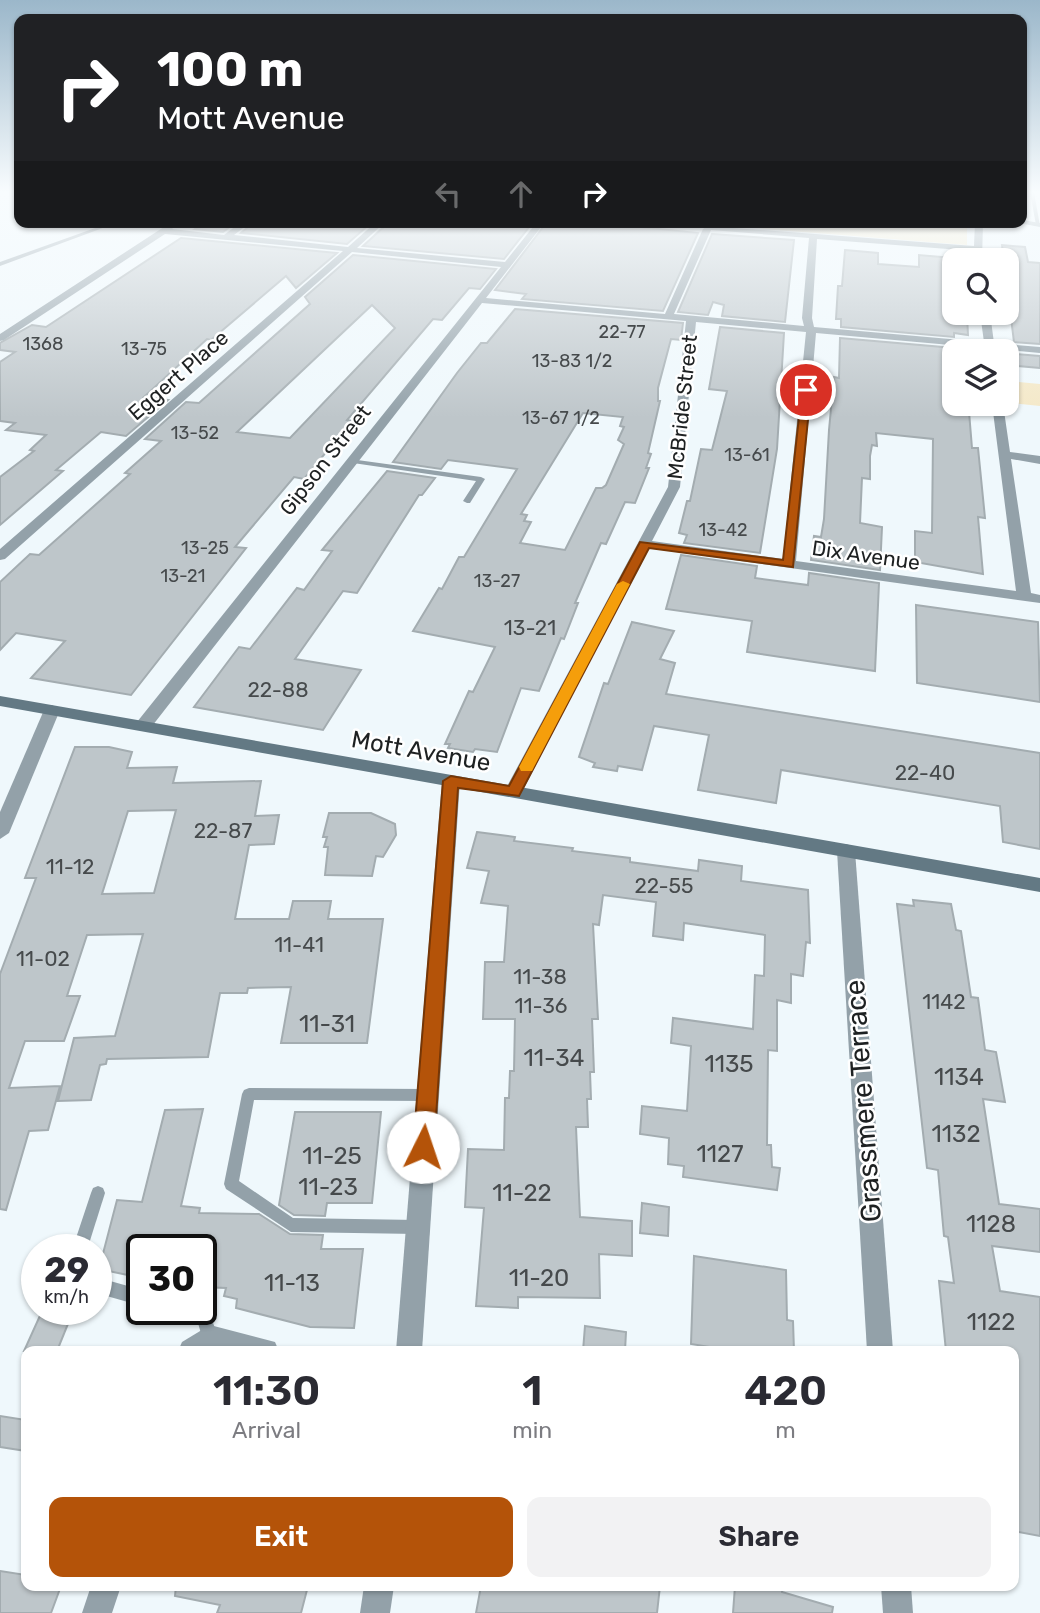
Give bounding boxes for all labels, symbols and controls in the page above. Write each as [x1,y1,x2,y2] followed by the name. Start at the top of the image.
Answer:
[157,40,303,98] text: 100 m
[42,42,133,133] icon: right
[157,99,345,137] text: Mott Avenue
[429,175,467,213] icon: left
[502,175,540,213] icon: ahead
[575,175,613,213] icon: right
[942,248,1019,416] map controls
[942,248,1019,325] button: search
[599,321,645,343] house number: 22-77
[123,325,233,425] street label: Eggert Place
[23,333,63,355] house number: 1368
[662,333,702,481] street label: McBride Street
[121,338,167,360] house number: 13-75
[942,339,1019,416] button: layers
[532,350,612,372] house number: 13-83 1/2
[776,360,836,420] pin
[787,371,825,409] icon: arrive
[274,400,376,520] street label: Gipson Street
[522,407,600,429] house number: 13-67 1/2
[171,422,219,444] house number: 13-52
[724,444,770,466] house number: 13-61
[699,519,747,541] house number: 13-42
[810,535,922,575] street label: Dix Avenue
[181,537,229,559] house number: 13-25
[161,565,205,587] house number: 13-21
[474,570,520,592] house number: 13-27
[504,615,556,640] house number: 13-21
[247,677,309,702] house number: 22-88
[349,725,493,777] street label: Mott Avenue
[895,760,955,785] house number: 22-40
[194,818,252,843] house number: 22-87
[46,854,94,879] house number: 11-12
[634,873,694,898] house number: 22-55
[274,932,324,957] house number: 11-41
[16,946,70,971] house number: 11-02
[513,964,567,989] house number: 11-38
[838,979,888,1223] street label: Grassmere Terrace
[922,989,966,1014] house number: 1142
[515,993,567,1018] house number: 11-36
[299,1010,355,1038] house number: 11-31
[524,1044,585,1072] house number: 11-34
[704,1050,754,1078] house number: 1135
[934,1063,984,1091] house number: 1134
[386,1110,460,1184] position arrow
[931,1120,981,1148] house number: 1132
[697,1140,743,1168] house number: 1127
[302,1142,362,1170] house number: 11-25
[298,1173,358,1201] house number: 11-23
[492,1179,552,1207] house number: 11-22
[966,1210,1016,1238] house number: 1128
[126,1234,217,1325] speed limit sign: 30
[44,1249,89,1291] text: 29
[509,1264,569,1292] house number: 11-20
[264,1269,320,1297] house number: 11-13
[44,1286,89,1308] text: km/h
[967,1308,1015,1336] house number: 1122
[213,1366,320,1416] text: 11:30
[522,1366,542,1416] text: 1
[744,1366,827,1416] text: 420
[232,1416,301,1444] text: Arrival
[512,1416,552,1444] text: min
[775,1416,796,1444] text: m
[49,1497,513,1577] button: Exit
[527,1497,991,1577] button: Share

